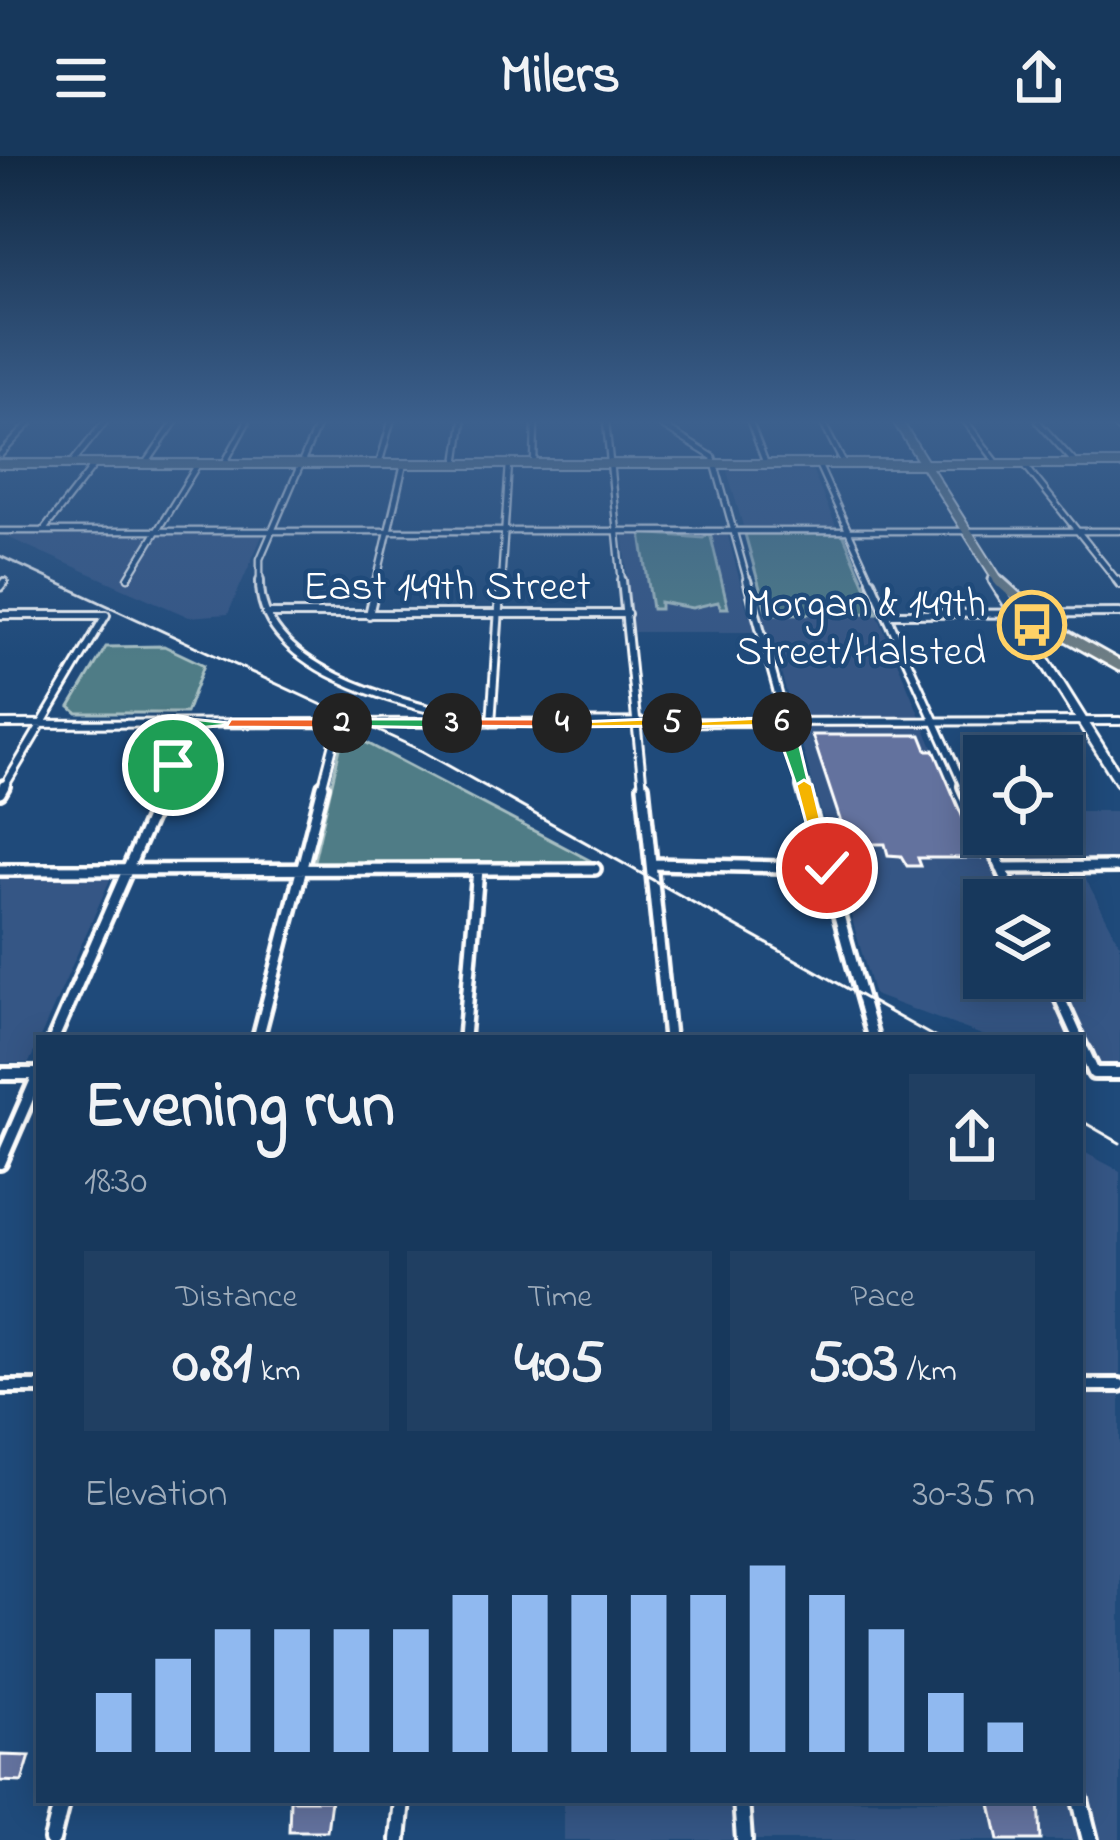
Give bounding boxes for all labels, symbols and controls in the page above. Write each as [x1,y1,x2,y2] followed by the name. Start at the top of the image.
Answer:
[500,39,620,117] text: Milers
[48,45,114,111] icon: menu
[1006,45,1072,111] icon: share
[303,558,591,619] street label: East 149th Street
[735,575,986,684] place label: Morgan & 149th Street/Halsted
[997,590,1067,660] bus stop icon: Morgan & 149th Street/Halsted
[752,692,812,752] pin: 6
[312,693,372,753] pin: 2
[422,693,482,753] pin: 3
[532,693,592,753] pin: 4
[642,693,702,753] pin: 5
[775,698,789,746] text: 6
[334,699,350,747] text: 2
[445,699,459,747] text: 3
[555,699,569,747] text: 4
[663,699,681,747] text: 5
[122,714,224,816] pin
[140,732,206,798] icon: arrive
[963,735,1083,999] map controls
[963,735,1083,855] button: locate
[776,817,878,919] pin
[794,835,860,901] icon: check
[963,879,1083,999] button: layers
[84,1061,395,1157] text: Evening run
[909,1074,1035,1200] button: share
[84,1154,147,1211] text: 18:30
[176,1274,297,1322] text: Distance
[527,1274,592,1322] text: Time
[850,1274,915,1322] text: Pace
[172,1322,252,1409] text: 0.81
[514,1322,605,1409] text: 4:05
[808,1322,898,1409] text: 5:03
[252,1348,301,1396] text: km
[898,1348,957,1396] text: /km
[84,1467,227,1524] text: Elevation
[912,1467,1035,1524] text: 30–35 m

